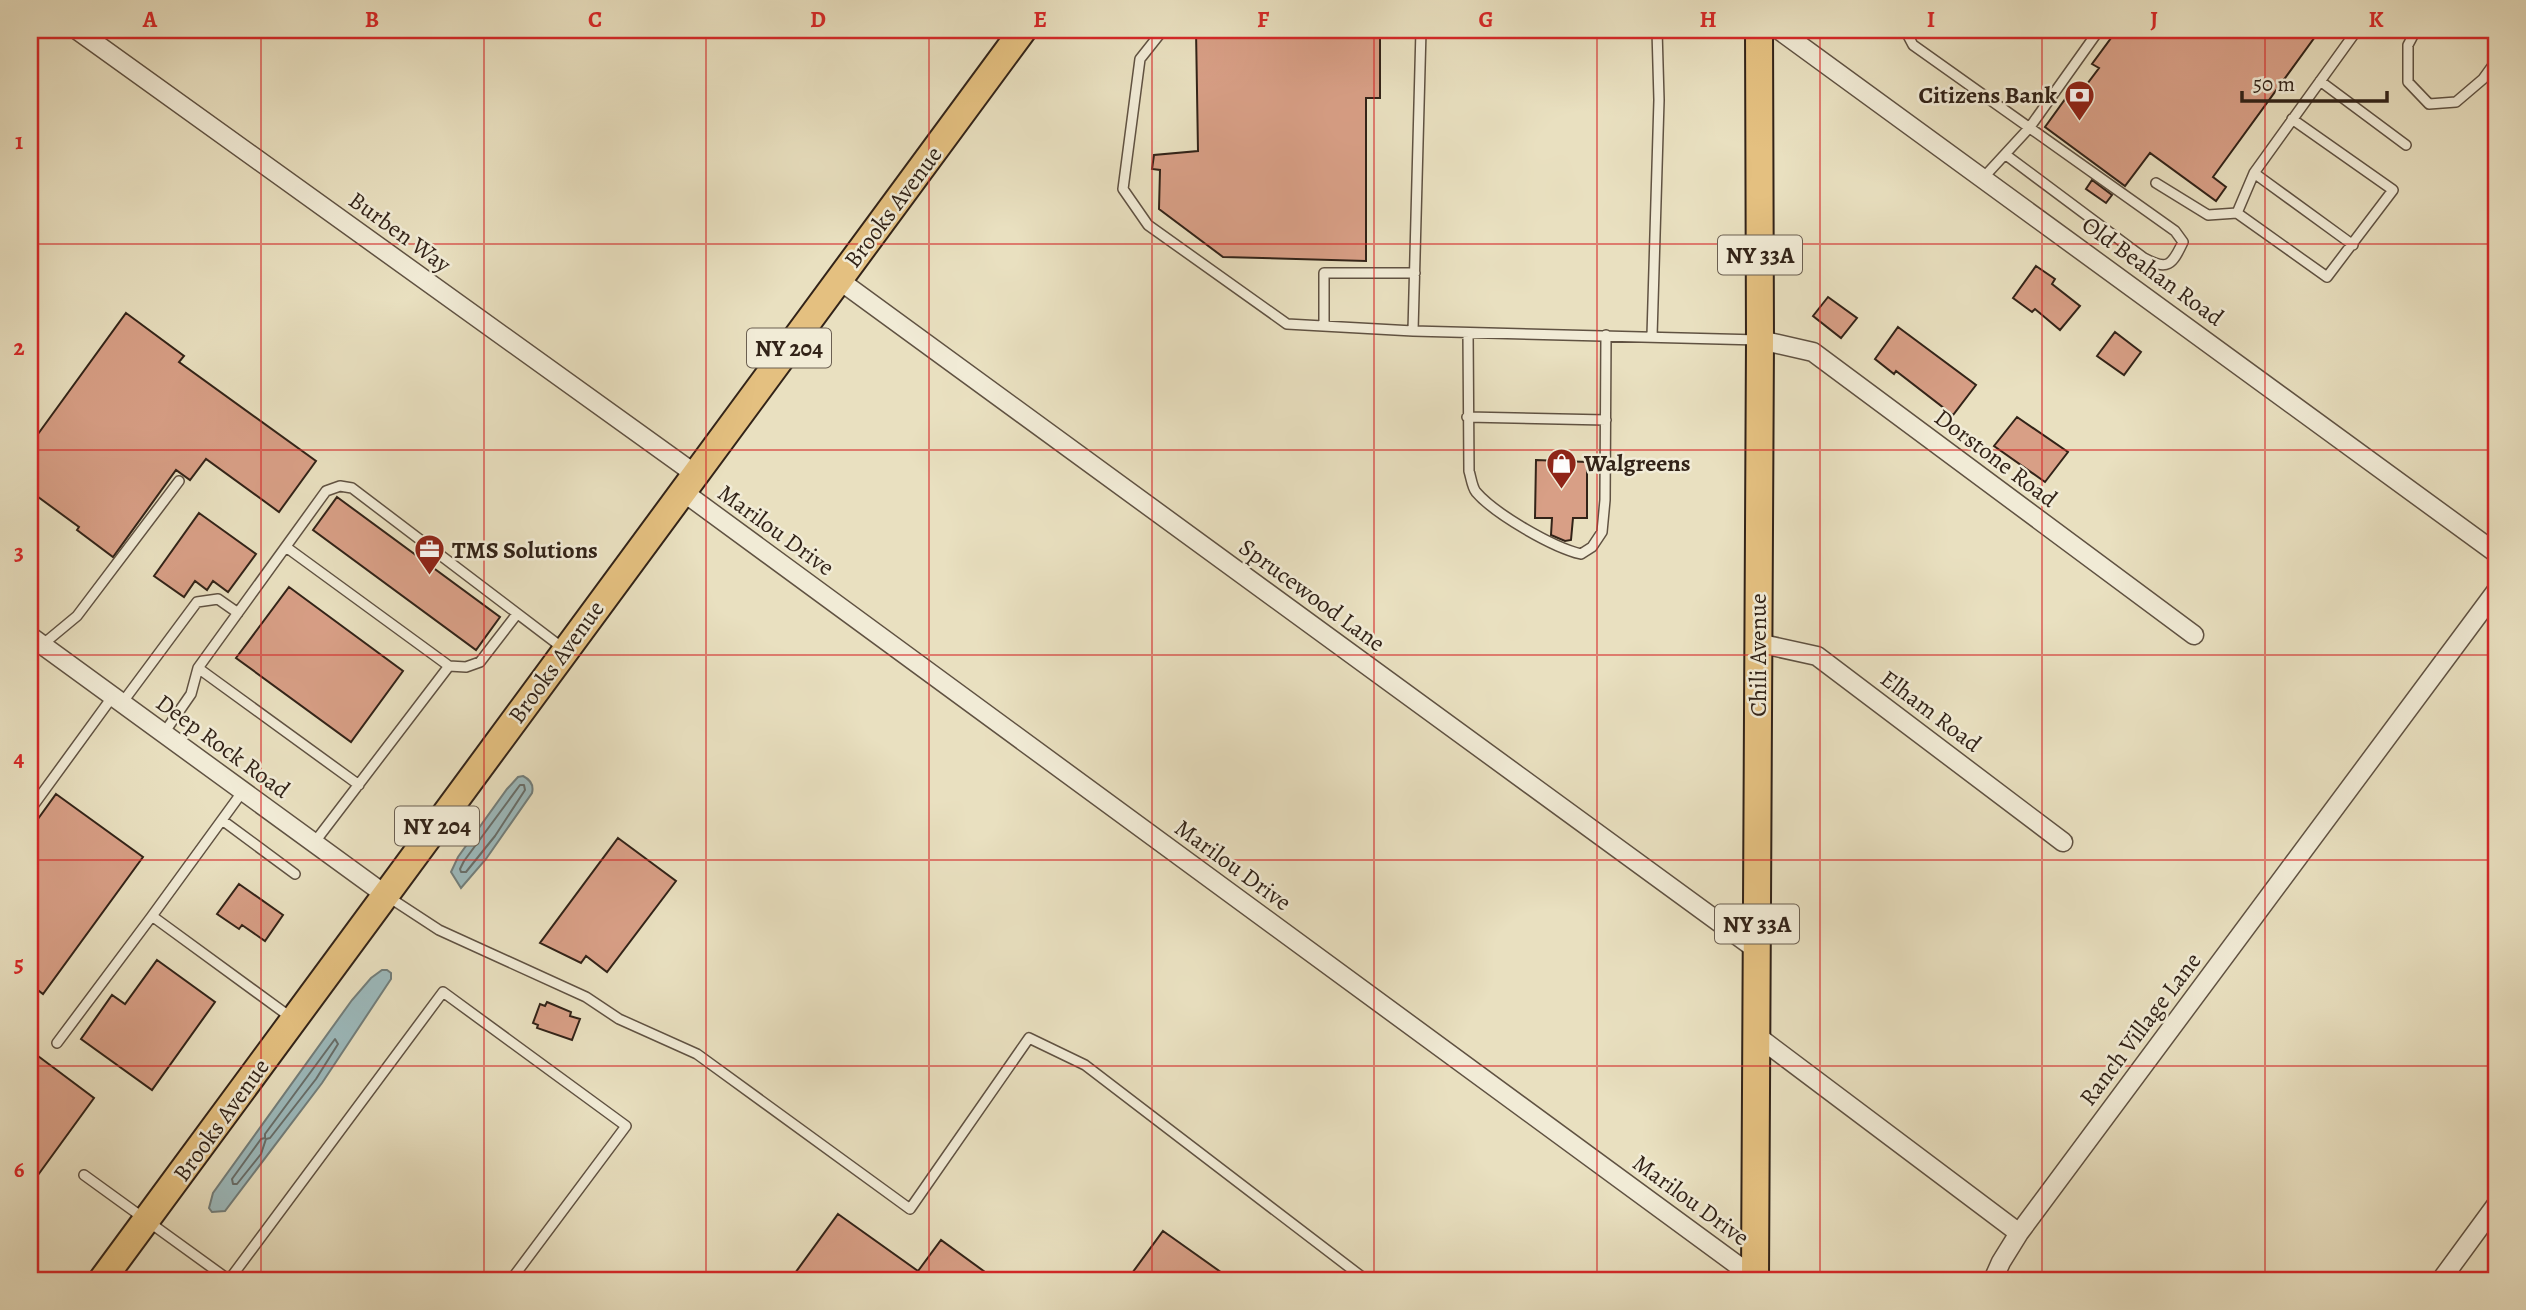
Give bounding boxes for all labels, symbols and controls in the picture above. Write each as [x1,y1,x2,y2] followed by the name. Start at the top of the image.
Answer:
[142,4,158,35] text: A
[365,4,379,35] text: B
[588,4,602,35] text: C
[810,4,826,35] text: D
[1033,4,1047,35] text: E
[1257,4,1270,35] text: F
[1478,4,1494,35] text: G
[1699,4,1717,35] text: H
[1927,4,1935,35] text: I
[2150,4,2158,35] text: J
[2368,4,2384,35] text: K
[2242,60,2388,104] scale bar
[2253,70,2295,98] text: 50 m
[2063,78,2097,122] bank icon: Citizens Bank
[1919,79,2058,111] place label: Citizens Bank
[15,126,23,157] text: 1
[837,140,949,274] street label: Brooks Avenue
[342,184,458,280] street label: Burben Way
[2076,209,2230,333] street label: Old Beahan Road
[1718,236,1802,274] road number: NY 33A
[747,328,831,368] road number: NY 204
[13,332,25,363] text: 2
[1928,401,2064,515] street label: Dorstone Road
[1544,446,1578,490] shop icon: Walgreens
[1583,447,1691,479] place label: Walgreens
[711,477,841,583] street label: Marilou Drive
[1232,531,1392,659] street label: Sprucewood Lane
[412,533,446,577] office icon: TMS Solutions
[452,534,598,566] place label: TMS Solutions
[14,537,24,568] text: 3
[1742,593,1774,717] street label: Chili Avenue
[501,594,611,730] street label: Brooks Avenue
[1874,662,1988,760] street label: Elham Road
[149,686,297,806] street label: Deep Rock Road
[14,743,25,774] text: 4
[395,806,479,846] road number: NY 204
[1168,812,1298,918] street label: Marilou Drive
[1715,904,1799,944] road number: NY 33A
[2072,946,2208,1112] street label: Ranch Village Lane
[14,948,24,979] text: 5
[166,1052,276,1188] street label: Brooks Avenue
[1626,1147,1756,1253] street label: Marilou Drive
[14,1154,25,1185] text: 6

